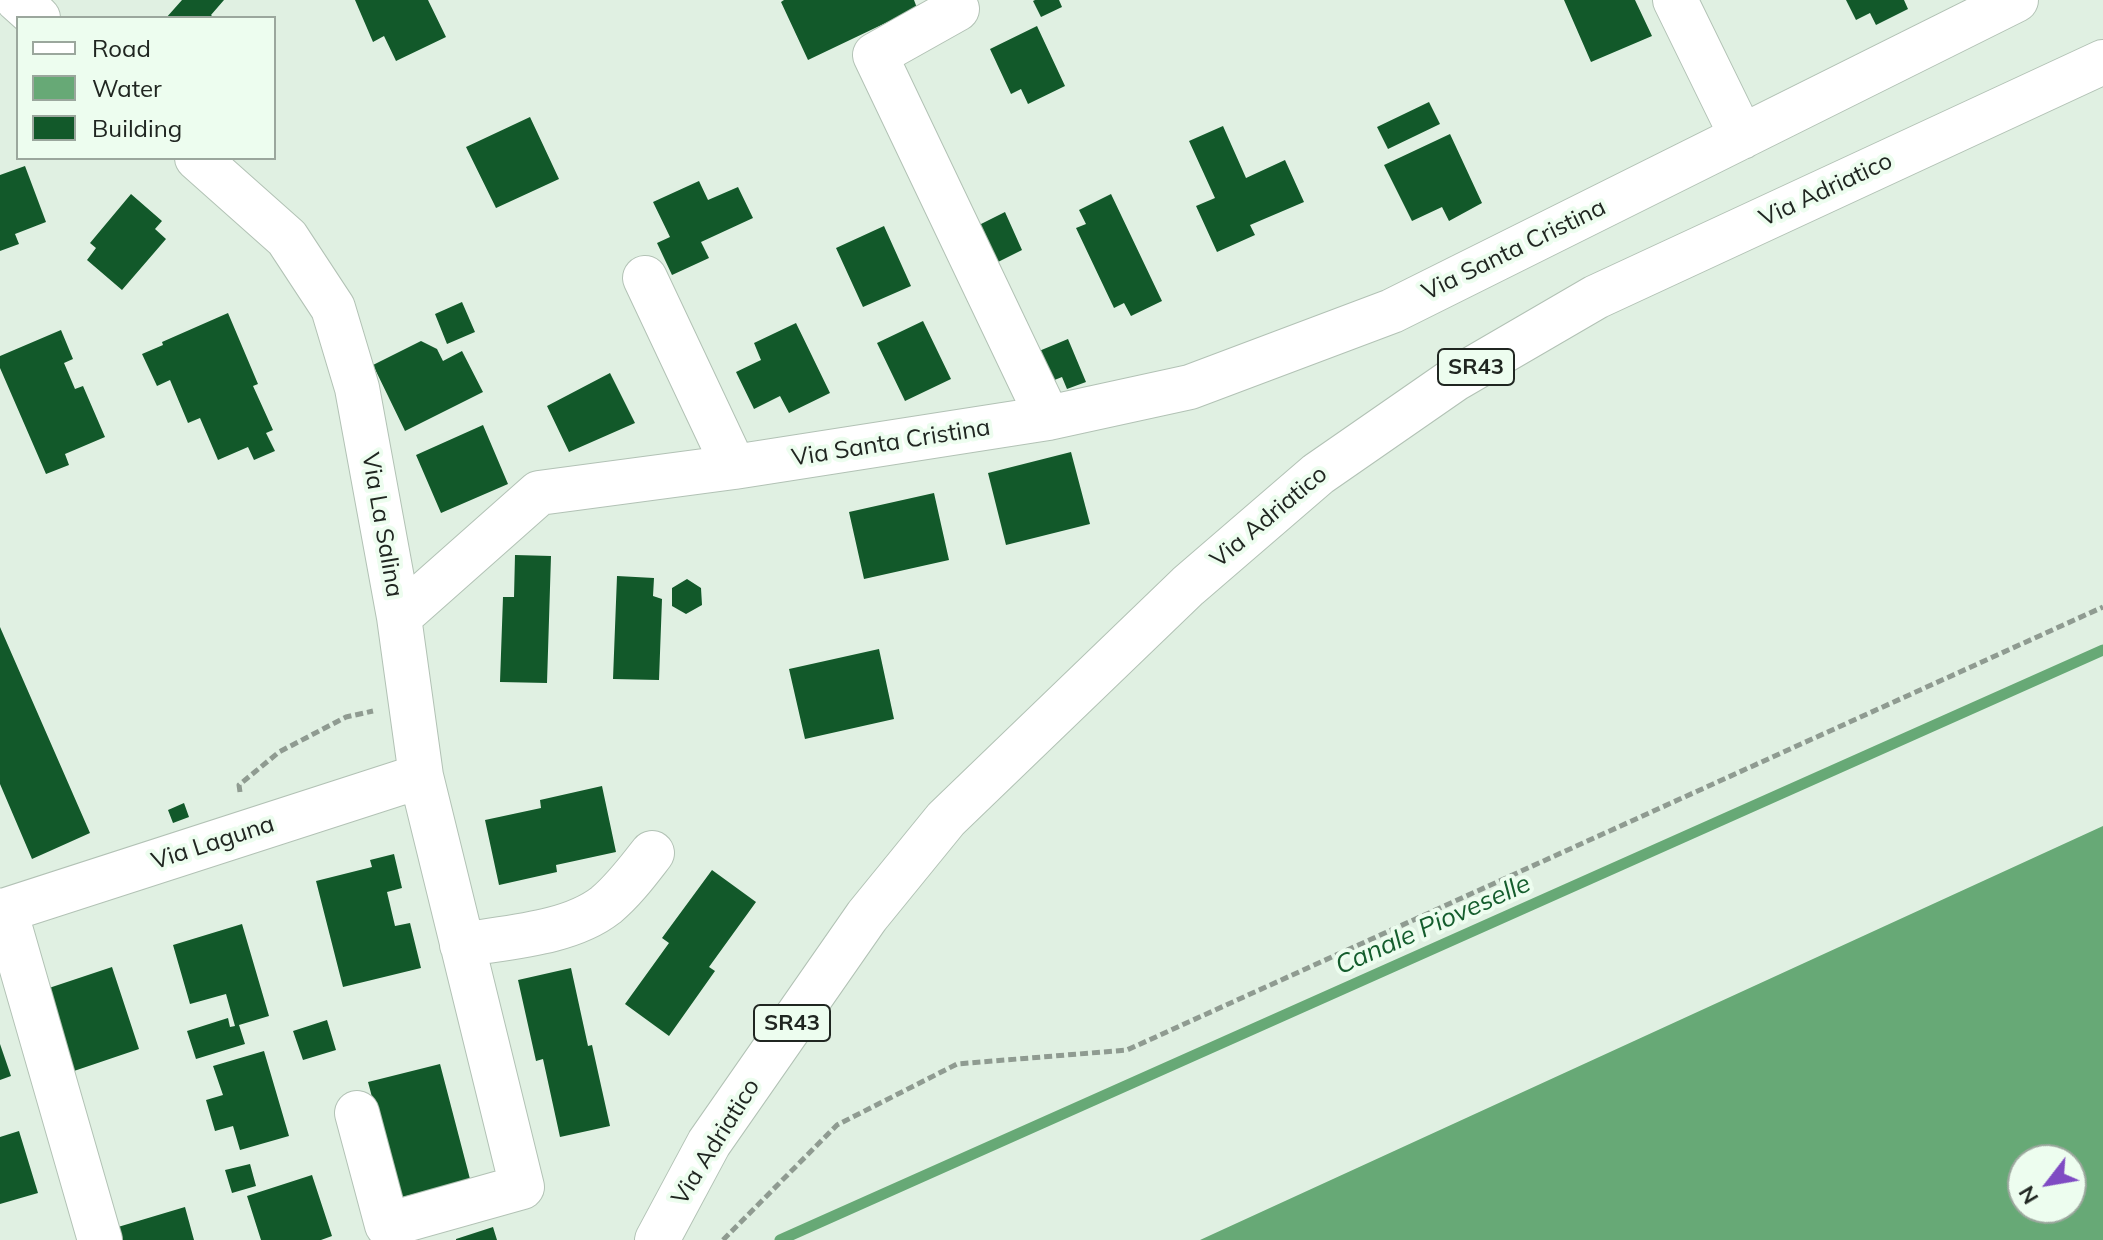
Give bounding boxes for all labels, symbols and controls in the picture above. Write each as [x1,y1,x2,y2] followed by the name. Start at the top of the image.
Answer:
[16,16,276,160] legend
[92,33,151,63] text: Road
[92,73,162,103] text: Water
[92,113,182,143] text: Building
[1755,147,1897,233] street label: Via Adriatico
[1417,193,1611,307] street label: Via Santa Cristina
[1438,349,1514,385] road number: SR43
[790,413,992,473] street label: Via Santa Cristina
[355,451,409,599] street label: Via La Salina
[1205,460,1333,574] street label: Via Adriatico
[148,810,278,876] street label: Via Laguna
[1331,868,1535,982] water label: Canale Pioveselle
[754,1005,830,1041] road number: SR43
[666,1074,766,1210] street label: Via Adriatico
[2007,1144,2087,1224] north arrow
[2012,1181,2044,1210] text: N

